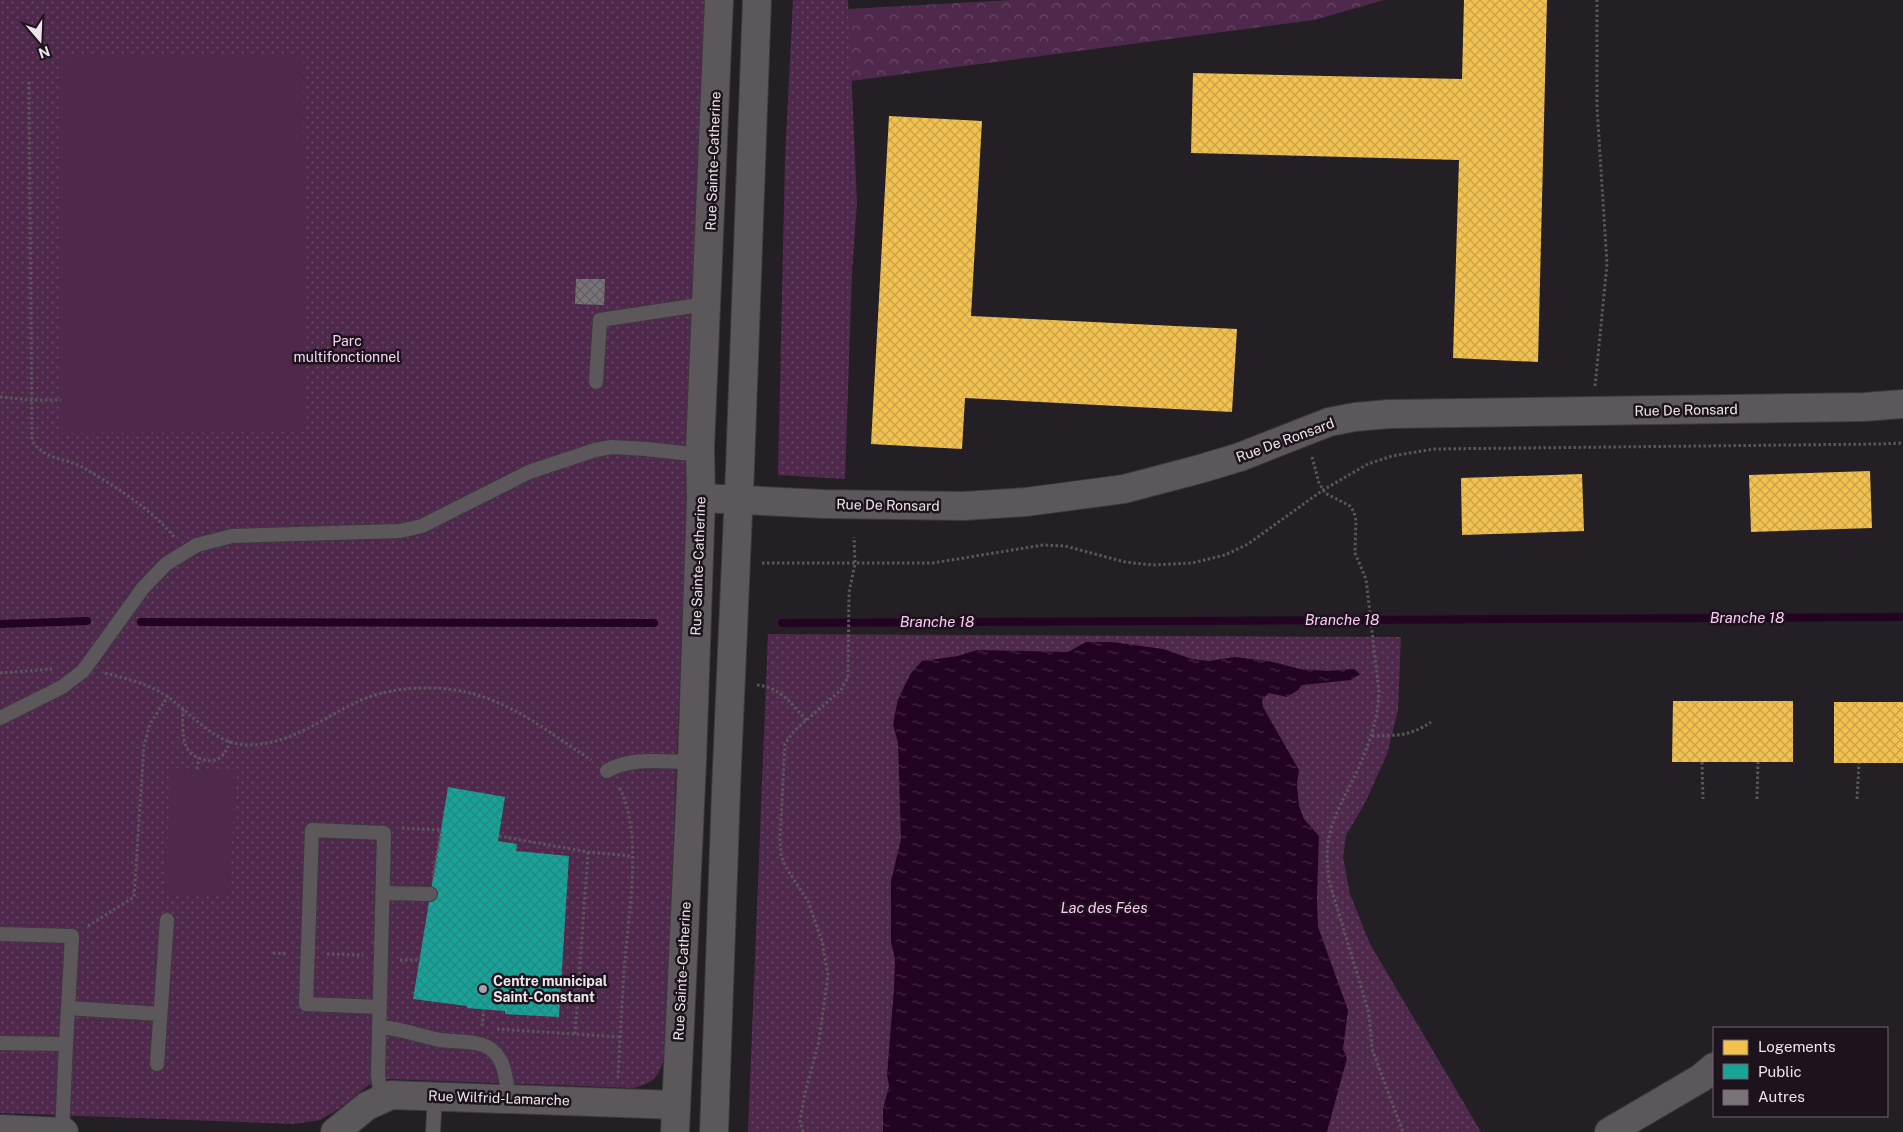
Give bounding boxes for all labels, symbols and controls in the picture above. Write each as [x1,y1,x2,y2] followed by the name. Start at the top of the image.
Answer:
[15,15,65,65] north arrow
[36,43,52,62] text: N
[703,91,723,231] street label: Rue Sainte-Catherine
[294,333,400,365] park label: Parc multifonctionnel
[1634,401,1738,419] street label: Rue De Ronsard
[1234,415,1336,465] street label: Rue De Ronsard
[688,496,708,636] street label: Rue Sainte-Catherine
[836,496,940,514] street label: Rue De Ronsard
[1710,609,1784,626] water label: Branche 18
[1305,611,1379,628] water label: Branche 18
[900,613,974,630] water label: Branche 18
[1061,899,1147,916] water label: Lac des Fées
[670,901,694,1041] street label: Rue Sainte-Catherine
[493,973,608,1005] place label: Centre municipal Saint-Constant
[477,983,489,995] marker: Centre municipal Saint-Constant
[1713,1027,1888,1117] legend
[1758,1038,1836,1055] text: Logements
[1758,1063,1802,1080] text: Public
[428,1088,570,1108] street label: Rue Wilfrid-Lamarche
[1758,1088,1805,1105] text: Autres

